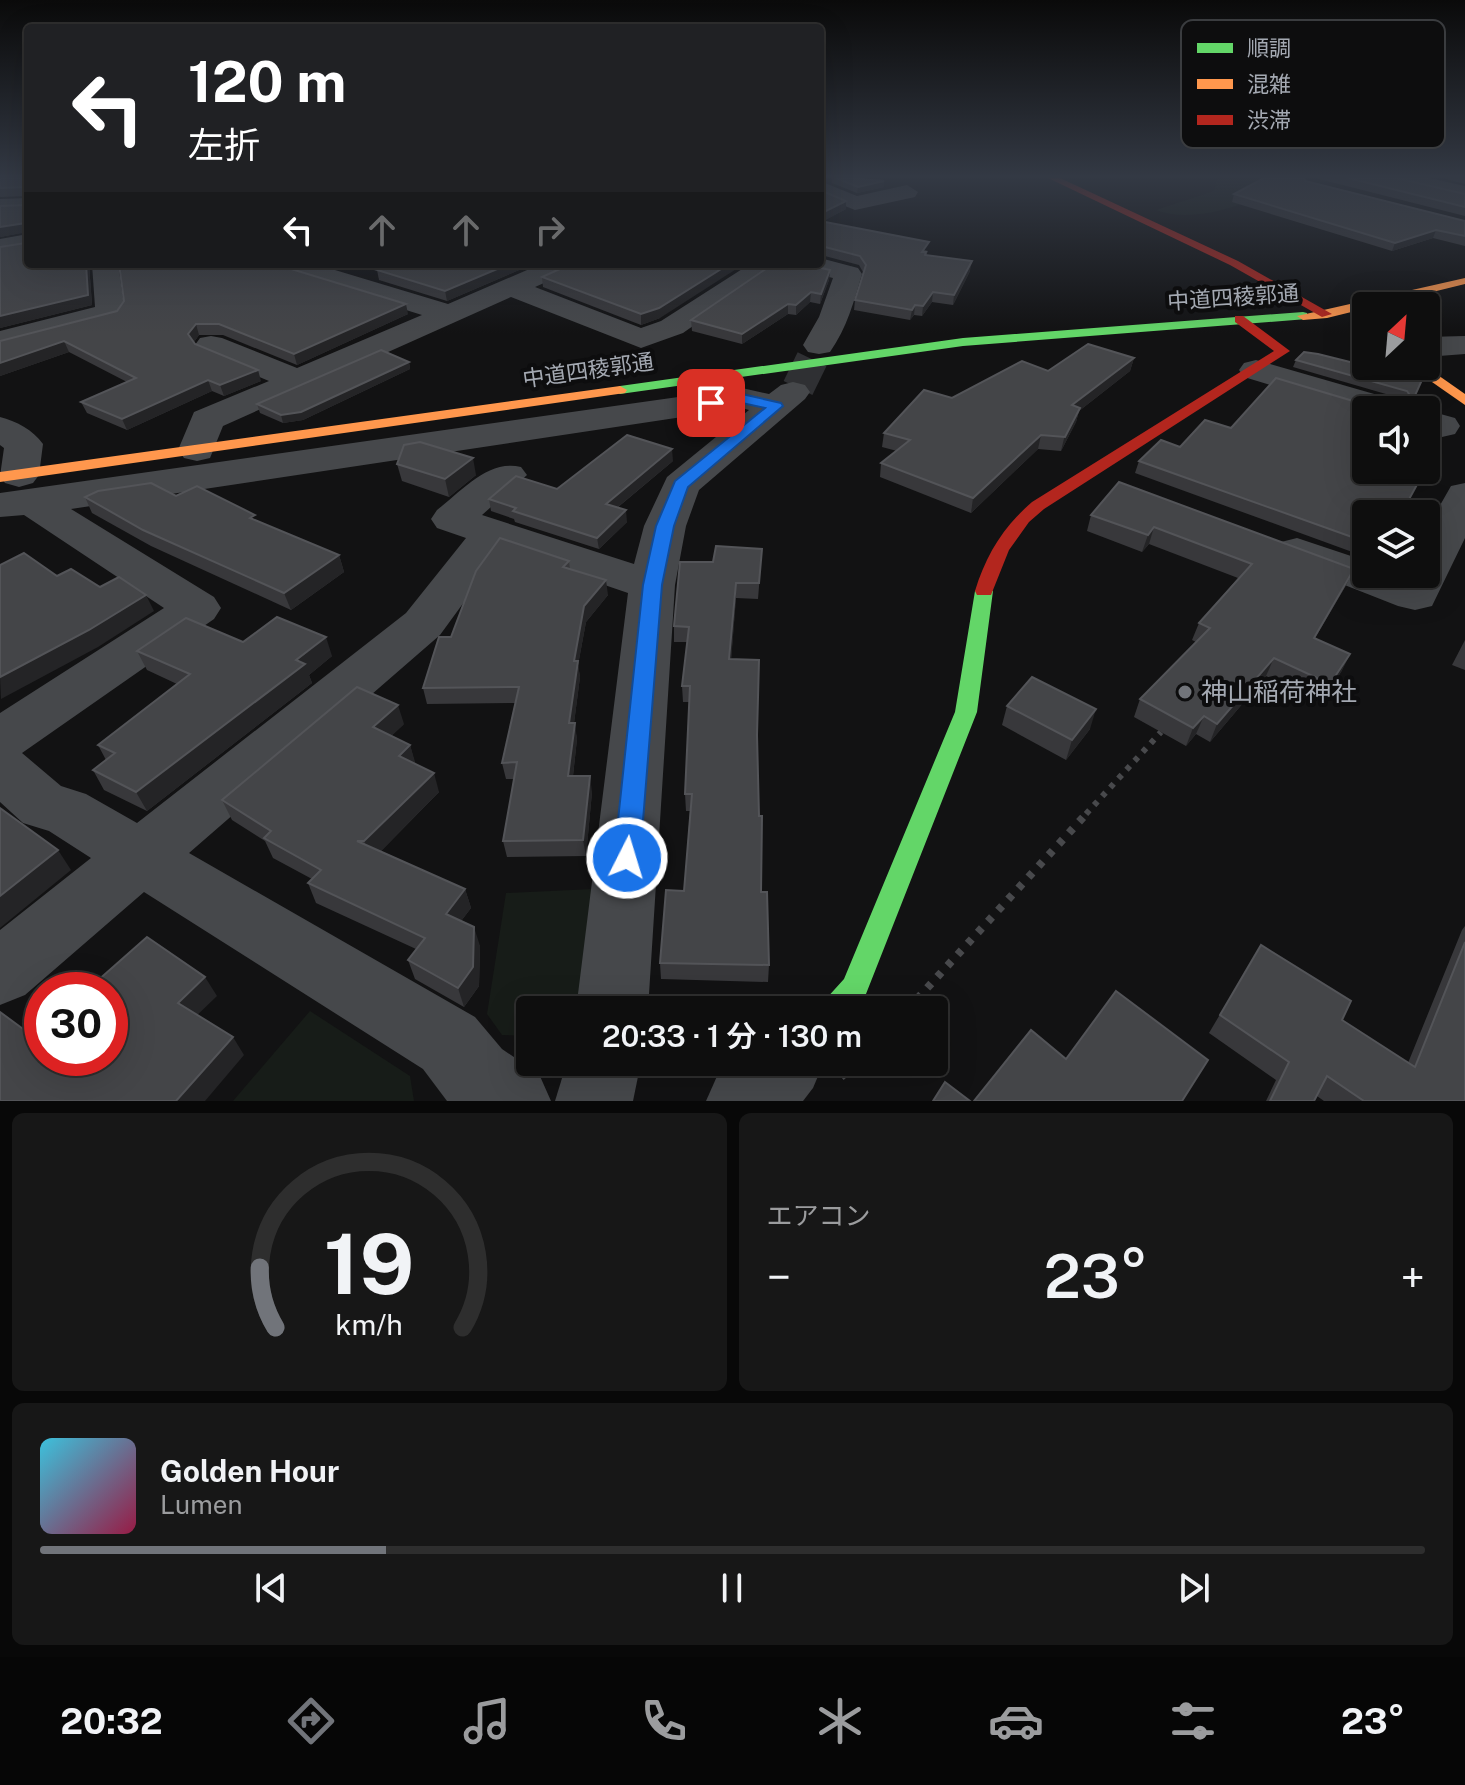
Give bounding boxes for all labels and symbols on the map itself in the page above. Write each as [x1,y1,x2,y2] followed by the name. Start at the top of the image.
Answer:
[1181,20,1445,148] legend
[1247,35,1291,61] text: 順調
[1247,71,1291,97] text: 混雑
[1247,107,1291,133] text: 渋滞
[1166,279,1300,315] street label: 中道四稜郭通
[1352,292,1440,380] north arrow
[521,348,655,392] street label: 中道四稜郭通
[677,369,745,437] pin
[1201,676,1357,707] place label: 神山稲荷神社
[1176,683,1194,701] marker: 神山稲荷神社
[585,816,669,900] position arrow
[24,972,128,1076] speed limit sign: 30

